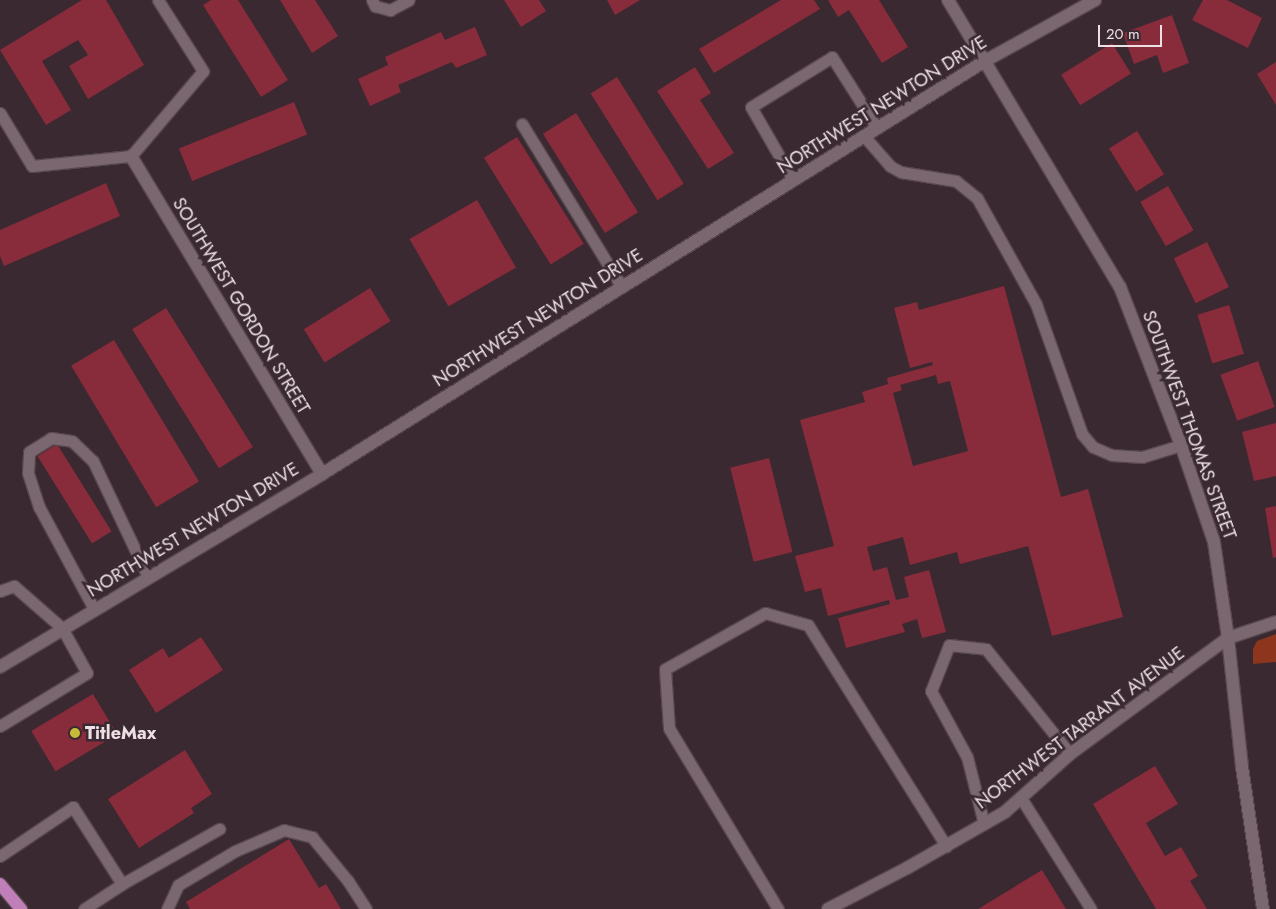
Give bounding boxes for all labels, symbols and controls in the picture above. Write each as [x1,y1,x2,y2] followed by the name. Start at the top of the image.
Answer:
[1101,15,1165,47] scale bar
[1106,23,1140,45] text: 20 m
[773,32,991,178] street label: NORTHWEST NEWTON DRIVE
[168,194,314,418] street label: SOUTHWEST GORDON STREET
[429,245,647,391] street label: NORTHWEST NEWTON DRIVE
[1138,308,1240,542] street label: SOUTHWEST THOMAS STREET
[83,458,303,602] street label: NORTHWEST NEWTON DRIVE
[971,642,1189,814] street label: NORTHWEST TARRANT AVENUE
[85,722,156,744] place label: TitleMax
[69,727,81,739] marker: TitleMax

